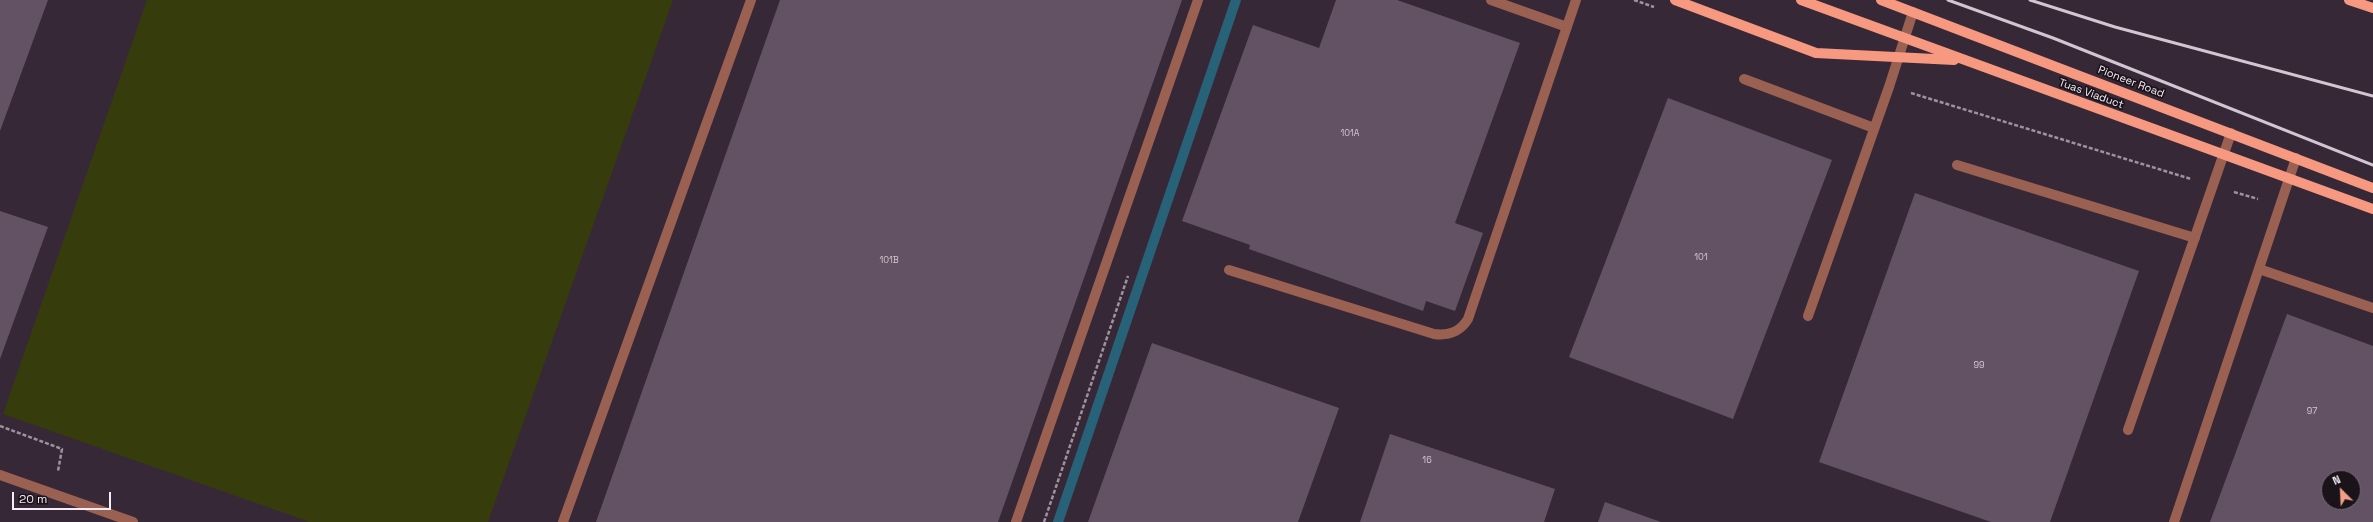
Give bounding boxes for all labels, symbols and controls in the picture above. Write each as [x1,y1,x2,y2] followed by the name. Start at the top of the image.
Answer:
[2096,63,2166,101] street label: Pioneer Road
[2057,76,2125,112] street label: Tuas Viaduct
[1341,129,1359,139] house number: 101A
[1694,253,1708,263] house number: 101
[879,256,899,266] house number: 101B
[1973,361,1985,371] house number: 99
[2307,407,2317,417] house number: 97
[1422,456,1432,466] house number: 16
[2321,470,2361,510] north arrow
[2330,472,2343,488] text: N
[14,484,113,510] scale bar
[19,491,47,507] text: 20 m

